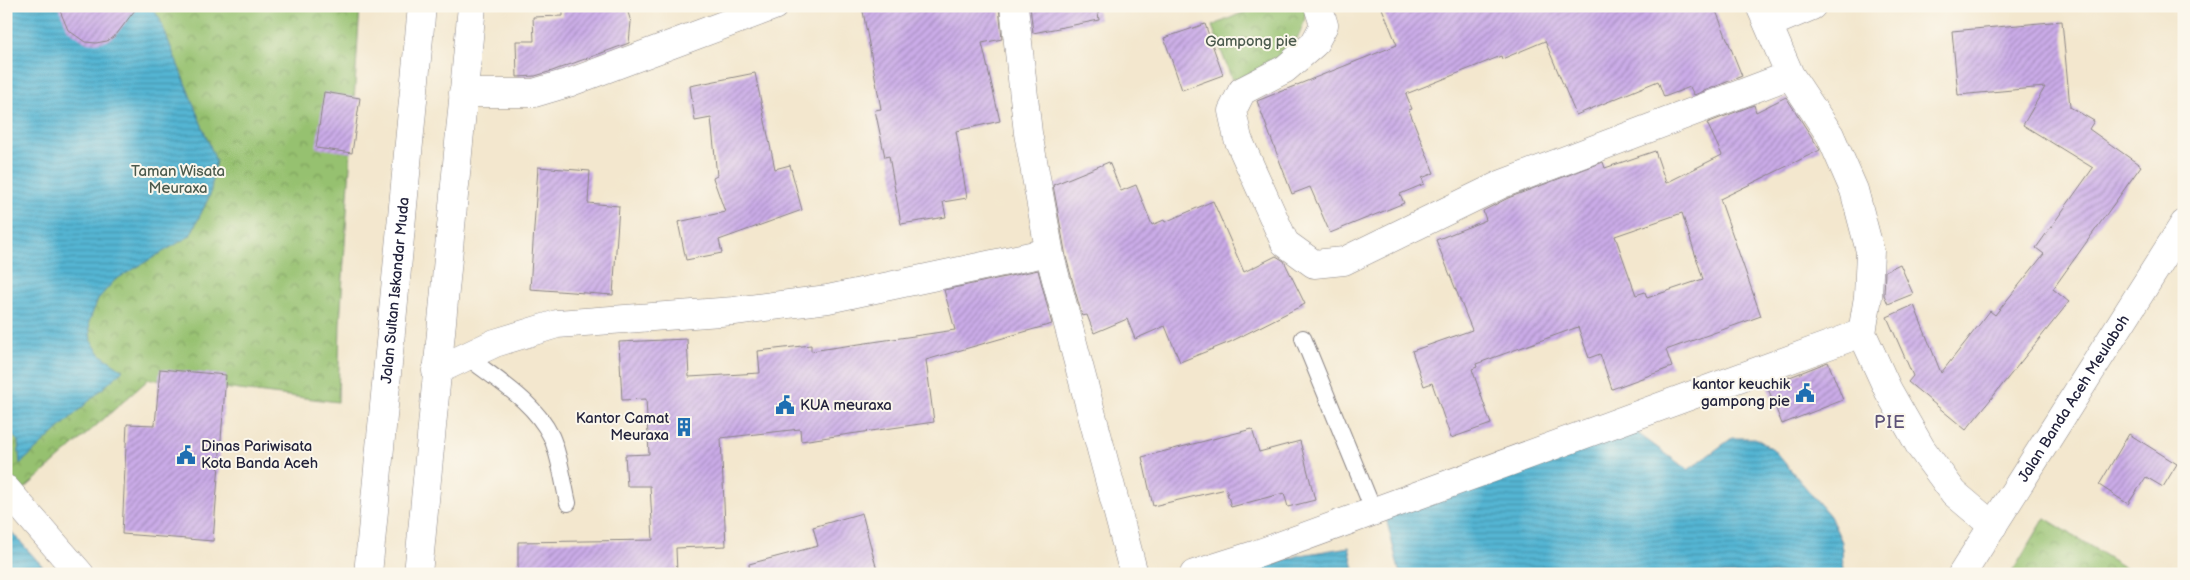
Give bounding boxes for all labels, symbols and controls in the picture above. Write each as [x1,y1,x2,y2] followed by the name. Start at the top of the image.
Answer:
[1205,32,1297,51] park label: Gampong pie
[131,162,225,198] park label: Taman Wisata Meuraxa
[377,196,414,384] street label: Jalan Sultan Iskandar Muda
[2014,312,2134,486] street label: Jalan Banda Aceh Meulaboh
[1692,375,1791,411] place label: kantor keuchik gampong pie
[1794,382,1816,404] public building icon: kantor keuchik gampong pie
[774,394,796,416] public building icon: KUA meuraxa
[800,396,892,415] place label: KUA meuraxa
[576,409,669,445] place label: Kantor Camat Meuraxa
[1874,412,1906,433] district label: PIE
[673,416,695,438] building icon: Kantor Camat Meuraxa
[201,437,318,473] place label: Dinas Pariwisata Kota Banda Aceh
[175,444,197,466] public building icon: Dinas Pariwisata Kota Banda Aceh

